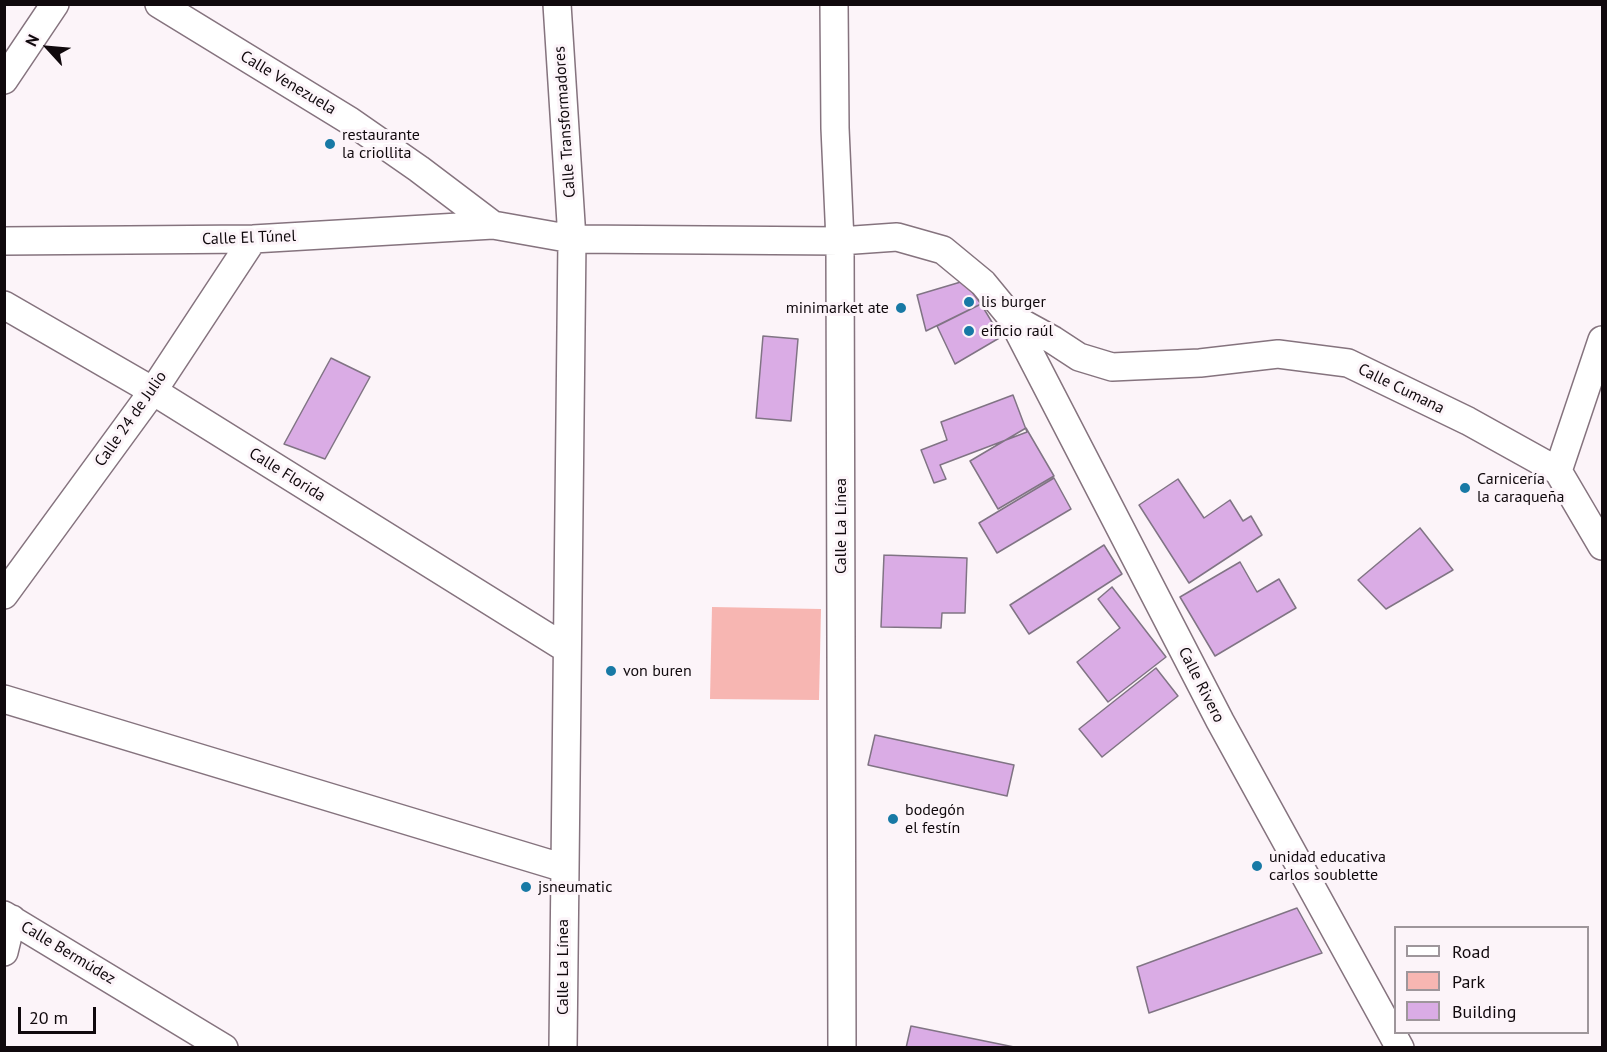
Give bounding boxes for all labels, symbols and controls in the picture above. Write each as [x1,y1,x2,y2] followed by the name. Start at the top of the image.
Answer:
[18,18,78,78] north arrow
[21,31,43,49] text: N
[550,46,580,198] street label: Calle Transformadores
[237,47,339,119] street label: Calle Venezuela
[342,125,420,163] place label: restaurante la criollita
[323,137,337,151] marker: restaurante la criollita
[202,227,296,249] street label: Calle El Túnel
[981,292,1046,312] place label: lis burger
[962,295,976,309] marker: lis burger
[786,298,889,318] place label: minimarket ate
[894,301,908,315] marker: minimarket ate
[981,321,1053,341] place label: eificio raúl
[962,324,976,338] marker: eificio raúl
[1355,360,1447,418] street label: Calle Cumana
[91,368,171,470] street label: Calle 24 de Julio
[245,444,329,506] street label: Calle Florida
[1477,469,1564,507] place label: Carnicería la caraqueña
[831,478,851,574] street label: Calle La Línea
[1458,481,1472,495] marker: Carnicería la caraqueña
[1174,644,1228,726] street label: Calle Rivero
[623,661,692,681] place label: von buren
[604,664,618,678] marker: von buren
[905,800,965,838] place label: bodegón el festín
[886,812,900,826] marker: bodegón el festín
[1269,847,1386,885] place label: unidad educativa carlos soublette
[1250,859,1264,873] marker: unidad educativa carlos soublette
[538,877,612,897] place label: jsneumatic
[519,880,533,894] marker: jsneumatic
[17,917,119,989] street label: Calle Bermúdez
[553,919,573,1015] street label: Calle La Línea
[1394,926,1589,1034] legend
[1452,940,1490,963] text: Road
[1452,970,1485,993] text: Park
[21,995,99,1033] scale bar
[1452,1000,1516,1023] text: Building
[29,1006,68,1029] text: 20 m

